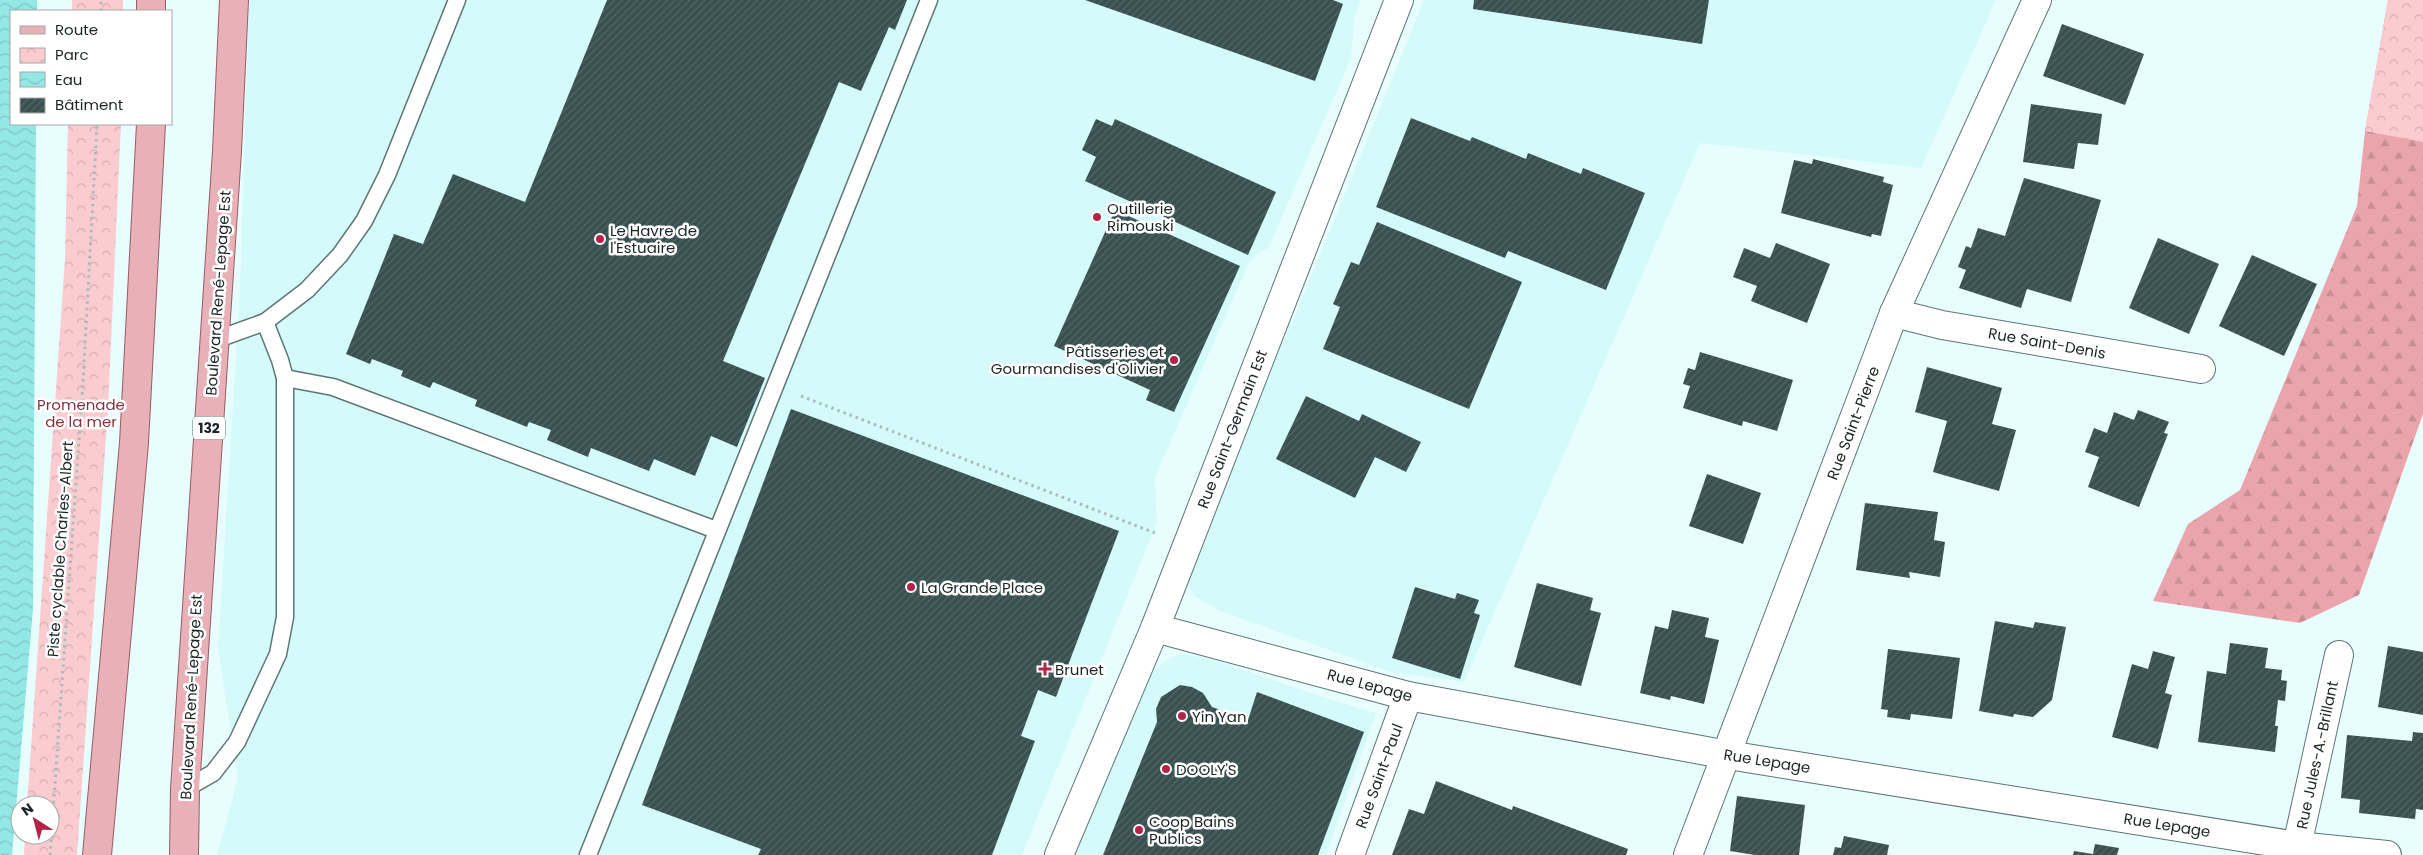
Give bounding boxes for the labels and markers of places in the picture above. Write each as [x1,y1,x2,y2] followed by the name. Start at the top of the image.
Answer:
[1107,198,1174,236] place label: Outillerie Rimouski
[1091,211,1103,223] marker: Outillerie Rimouski
[610,220,697,258] place label: Le Havre de l'Estuaire
[594,233,606,245] marker: Le Havre de l'Estuaire
[991,341,1164,379] place label: Pâtisseries et Gourmandises d'Olivier
[1168,354,1180,366] marker: Pâtisseries et Gourmandises d'Olivier
[921,577,1043,598] place label: La Grande Place
[905,581,917,593] marker: La Grande Place
[1055,659,1104,680] place label: Brunet
[1039,663,1051,675] marker: Brunet
[1192,706,1247,727] place label: Yin Yan
[1176,710,1188,722] marker: Yin Yan
[1176,759,1237,780] place label: DOOLY'S
[1160,763,1172,775] marker: DOOLY'S
[1149,811,1235,849] place label: Coop Bains Publics
[1133,824,1145,836] marker: Coop Bains Publics

